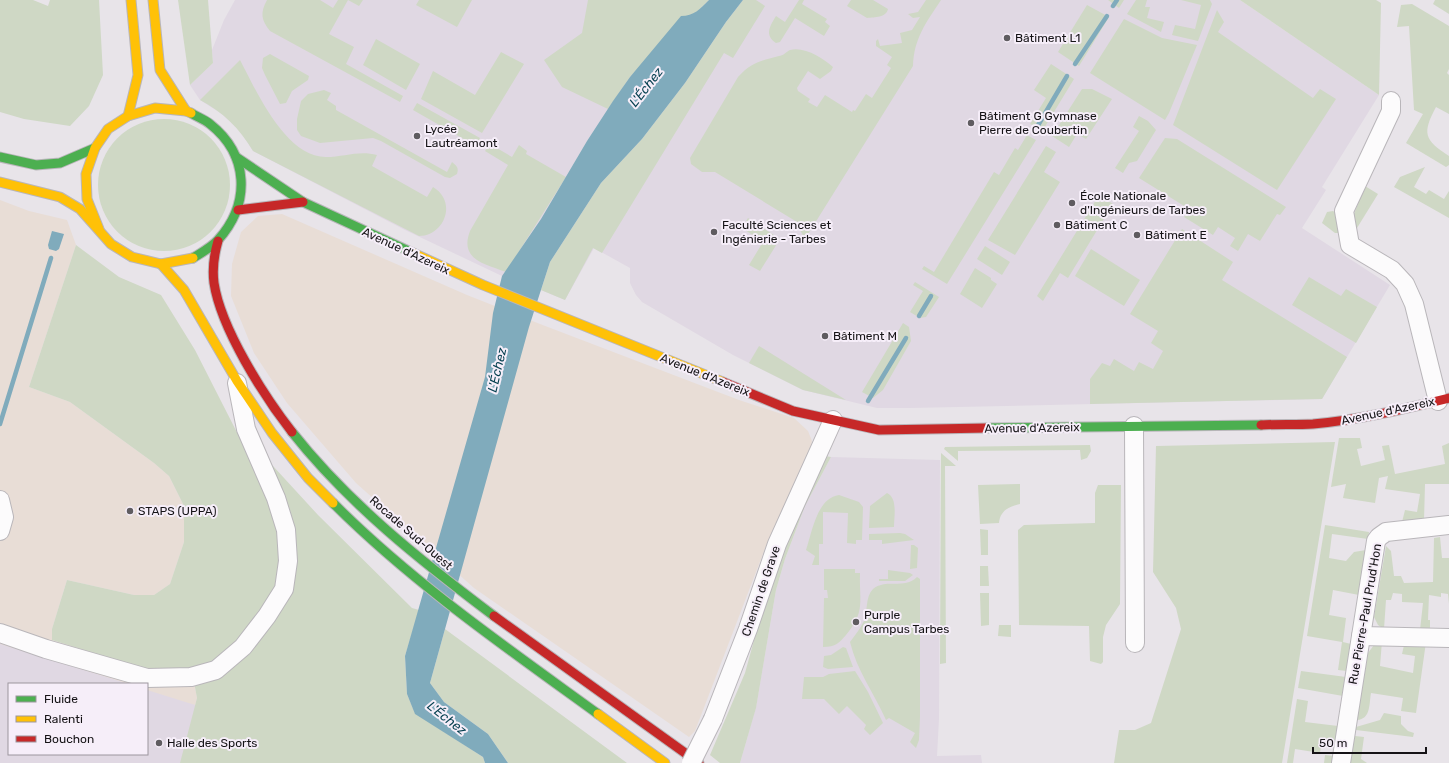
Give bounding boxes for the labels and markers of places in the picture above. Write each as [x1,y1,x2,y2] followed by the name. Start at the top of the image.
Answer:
[1015,31,1080,45] place label: Bâtiment L1
[1002,33,1012,43] marker: Bâtiment L1
[979,109,1097,137] place label: Bâtiment G Gymnase Pierre de Coubertin
[966,118,976,128] marker: Bâtiment G Gymnase Pierre de Coubertin
[425,122,498,150] place label: Lycée Lautréamont
[412,131,422,141] marker: Lycée Lautréamont
[1080,189,1205,217] place label: École Nationale d'Ingénieurs de Tarbes
[1067,198,1077,208] marker: École Nationale d'Ingénieurs de Tarbes
[722,218,831,246] place label: Faculté Sciences et Ingénierie - Tarbes
[1065,218,1127,232] place label: Bâtiment C
[1052,220,1062,230] marker: Bâtiment C
[709,227,719,237] marker: Faculté Sciences et Ingénierie - Tarbes
[1145,228,1207,242] place label: Bâtiment E
[1132,230,1142,240] marker: Bâtiment E
[833,329,897,343] place label: Bâtiment M
[820,331,830,341] marker: Bâtiment M
[138,504,217,518] place label: STAPS (UPPA)
[125,506,135,516] marker: STAPS (UPPA)
[864,608,949,636] place label: Purple Campus Tarbes
[851,617,861,627] marker: Purple Campus Tarbes
[167,736,257,750] place label: Halle des Sports
[154,738,164,748] marker: Halle des Sports

